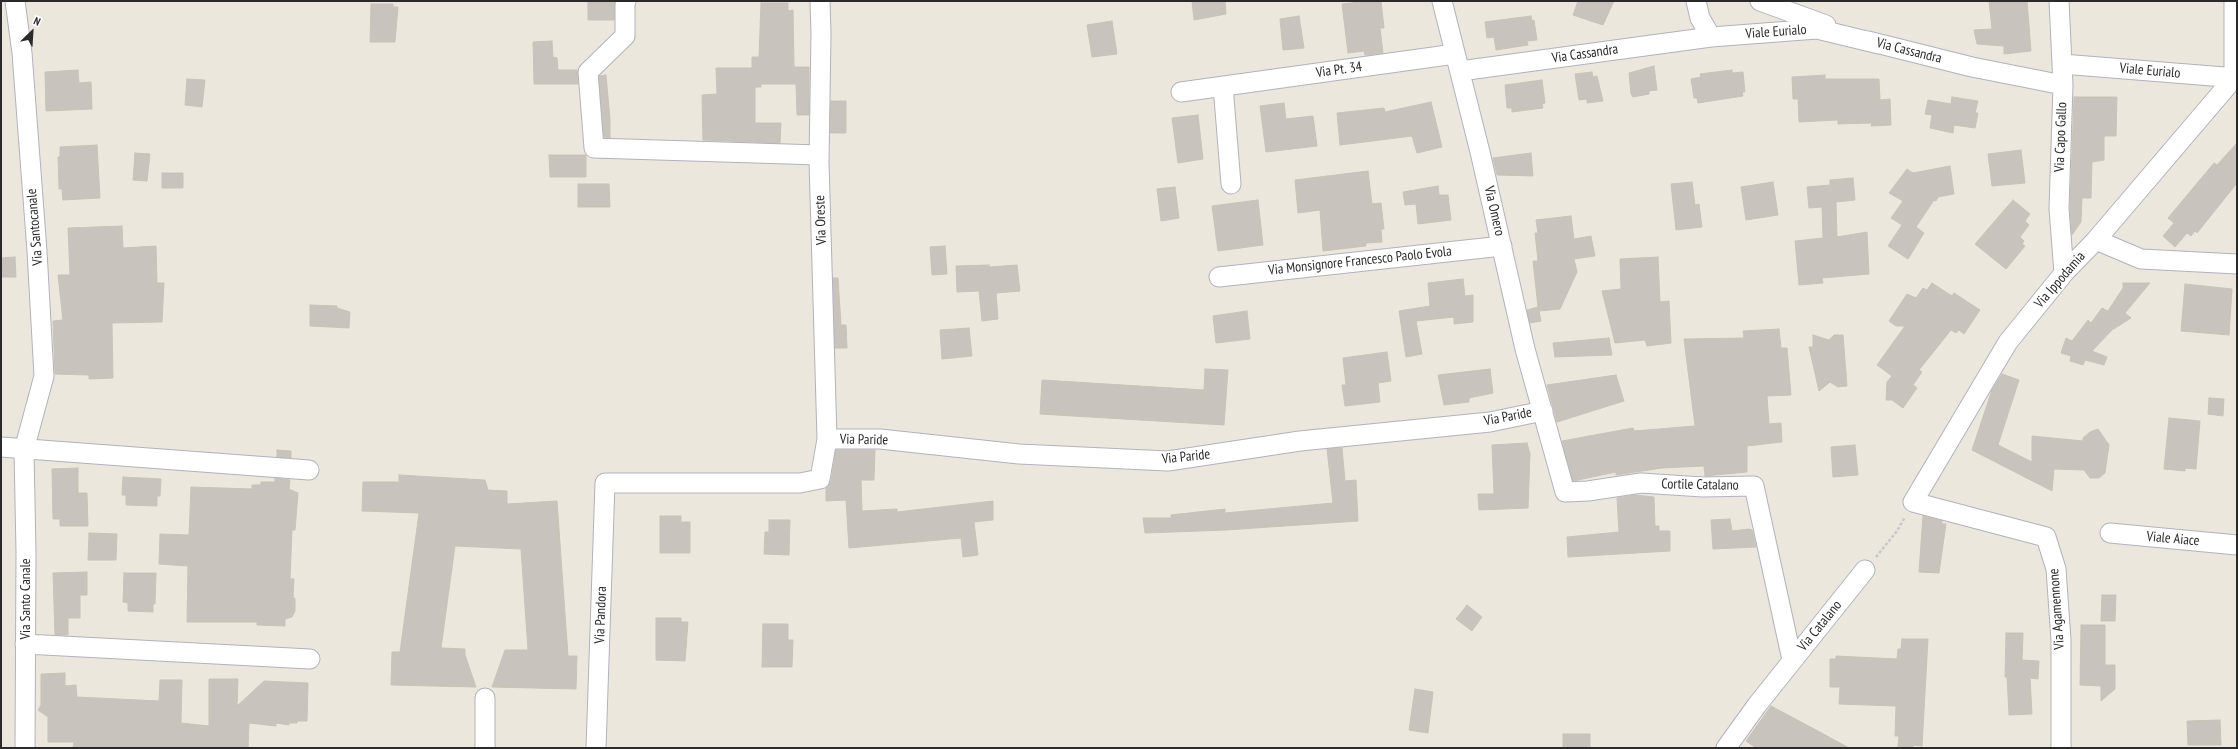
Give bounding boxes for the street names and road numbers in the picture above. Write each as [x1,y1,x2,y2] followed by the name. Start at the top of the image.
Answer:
[1745,21,1807,43] street label: Viale Eurialo
[1875,35,1943,67] street label: Via Cassandra
[1551,41,1619,67] street label: Via Cassandra
[1315,58,1363,82] street label: Via Pt. 34
[2119,60,2181,82] street label: Viale Eurialo
[2051,102,2071,172] street label: Via Capo Gallo
[1480,184,1508,238] street label: Via Omero
[23,188,47,266] street label: Via Santocanale
[812,195,830,245] street label: Via Oreste
[1267,243,1453,279] street label: Via Monsignore Francesco Paolo Evola
[2031,248,2089,312] street label: Via Ippodamia
[1483,404,1533,430] street label: Via Paride
[840,431,888,449] street label: Via Paride
[1161,446,1211,468] street label: Via Paride
[1661,476,1739,494] street label: Cortile Catalano
[2146,528,2200,550] street label: Viale Aiace
[18,558,34,640] street label: Via Santo Canale
[2046,568,2068,650] street label: Via Agamennone
[592,586,610,644] street label: Via Pandora
[1794,597,1846,655] street label: Via Catalano

